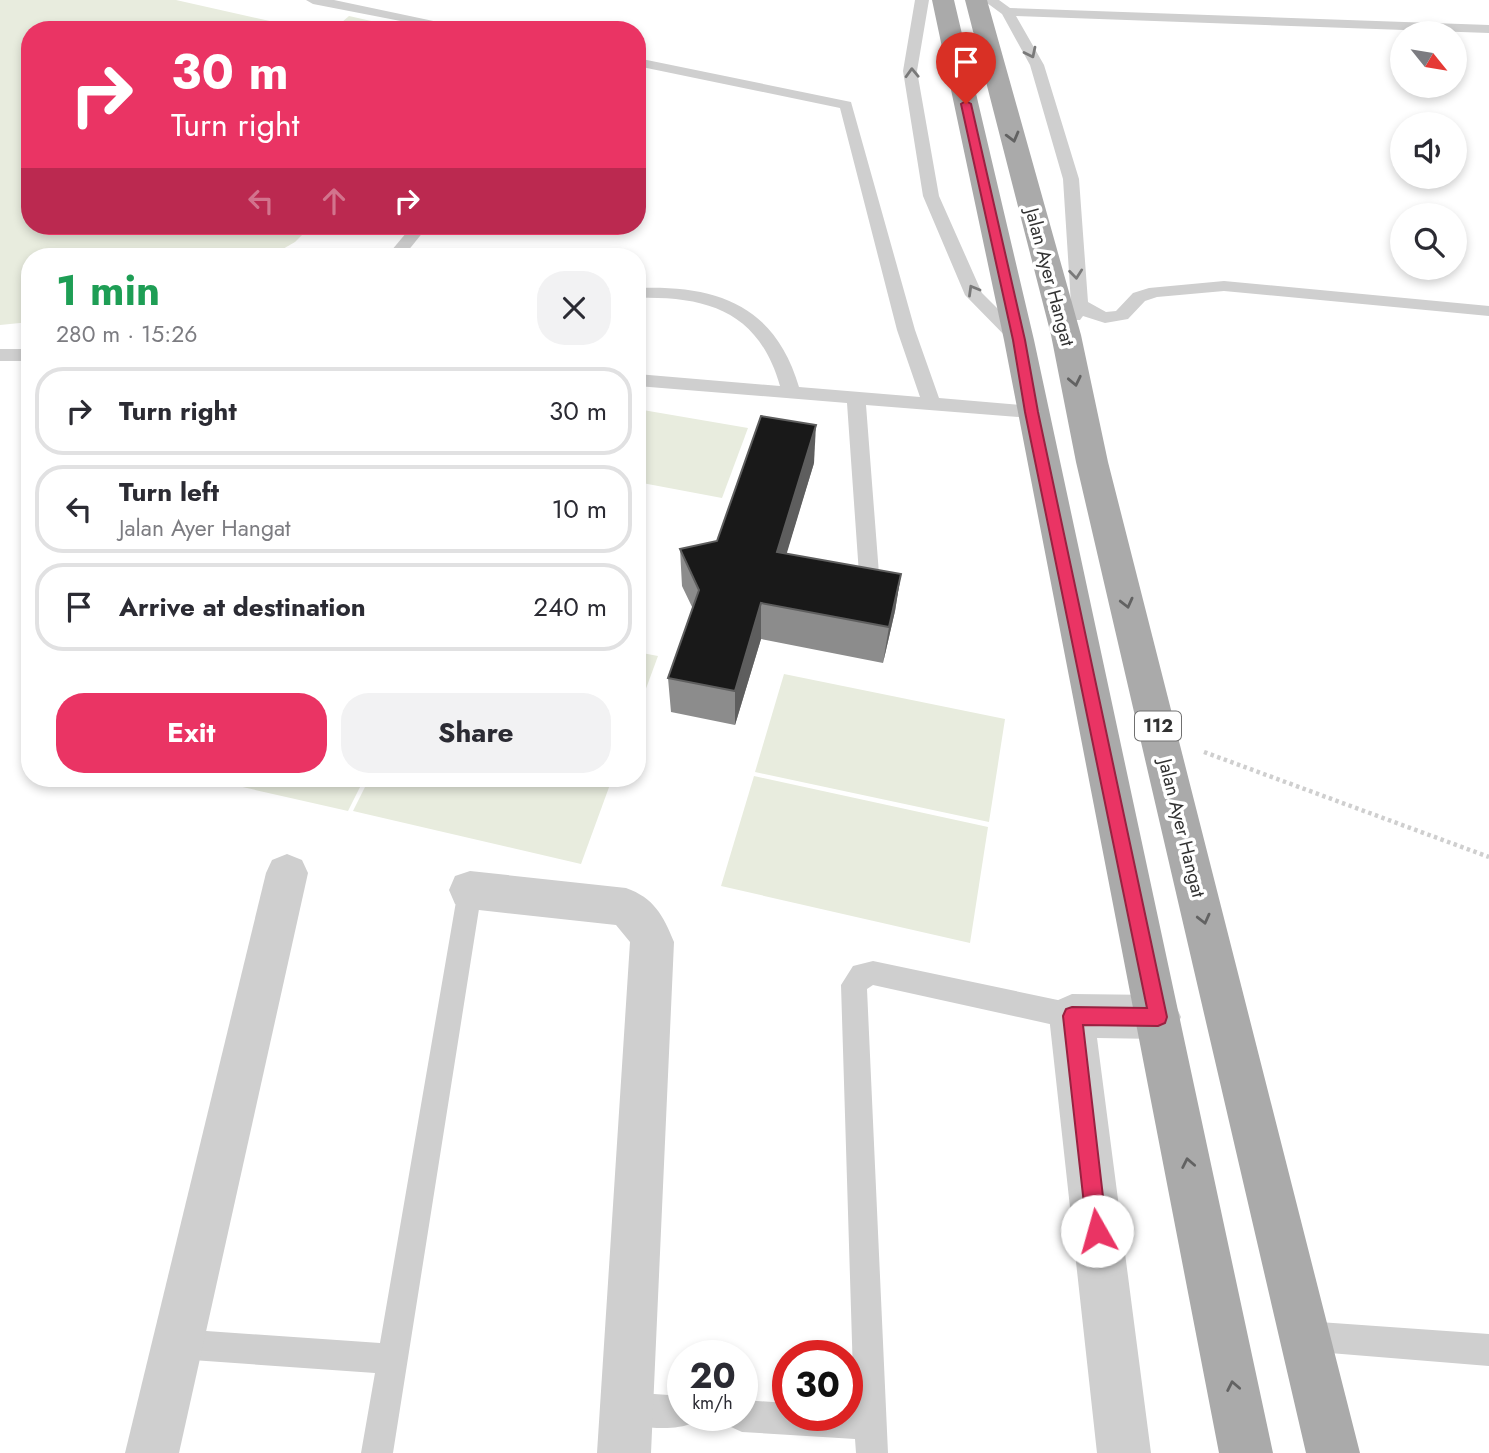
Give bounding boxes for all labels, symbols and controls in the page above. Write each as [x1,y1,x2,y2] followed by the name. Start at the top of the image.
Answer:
[1390,21,1466,98] north arrow
[1390,21,1467,280] map controls
[936,32,996,104] pin
[171,37,289,107] text: 30 m
[947,43,985,81] icon: arrive
[1023,46,1037,58] one-way arrow
[56,49,147,140] icon: right
[904,67,919,78] one-way arrow
[171,102,300,148] text: Turn right
[1390,112,1467,189] button: sound
[1005,131,1019,143] one-way arrow
[242,182,280,220] icon: left
[315,182,353,220] icon: ahead
[388,182,426,220] icon: right
[1018,202,1082,349] street label: Jalan Ayer Hangat
[1390,203,1467,280] button: search
[56,260,160,321] text: 1 min
[1069,268,1084,280] one-way arrow
[537,271,611,345] button: close
[968,284,981,297] one-way arrow
[56,317,198,351] text: 280 m · 15:26
[1067,375,1082,387] one-way arrow
[60,392,98,430] icon: right
[119,392,237,430] text: Turn right
[549,392,607,430] text: 30 m
[119,473,219,511] text: Turn left
[60,490,98,528] icon: left
[552,490,607,528] text: 10 m
[119,511,291,545] text: Jalan Ayer Hangat
[60,588,98,626] icon: arrive
[119,588,366,626] text: Arrive at destination
[533,588,607,626] text: 240 m
[1119,596,1133,608] one-way arrow
[56,693,327,773] button: Exit
[341,693,611,773] button: Share
[1135,712,1181,740] road number: 112
[1151,753,1212,900] street label: Jalan Ayer Hangat
[1196,913,1210,925] one-way arrow
[1181,1157,1196,1169] one-way arrow
[1060,1194,1134,1268] position arrow
[772,1340,863,1431] speed limit sign: 30
[689,1351,736,1401] text: 20
[1226,1380,1241,1392] one-way arrow
[692,1390,733,1416] text: km/h

